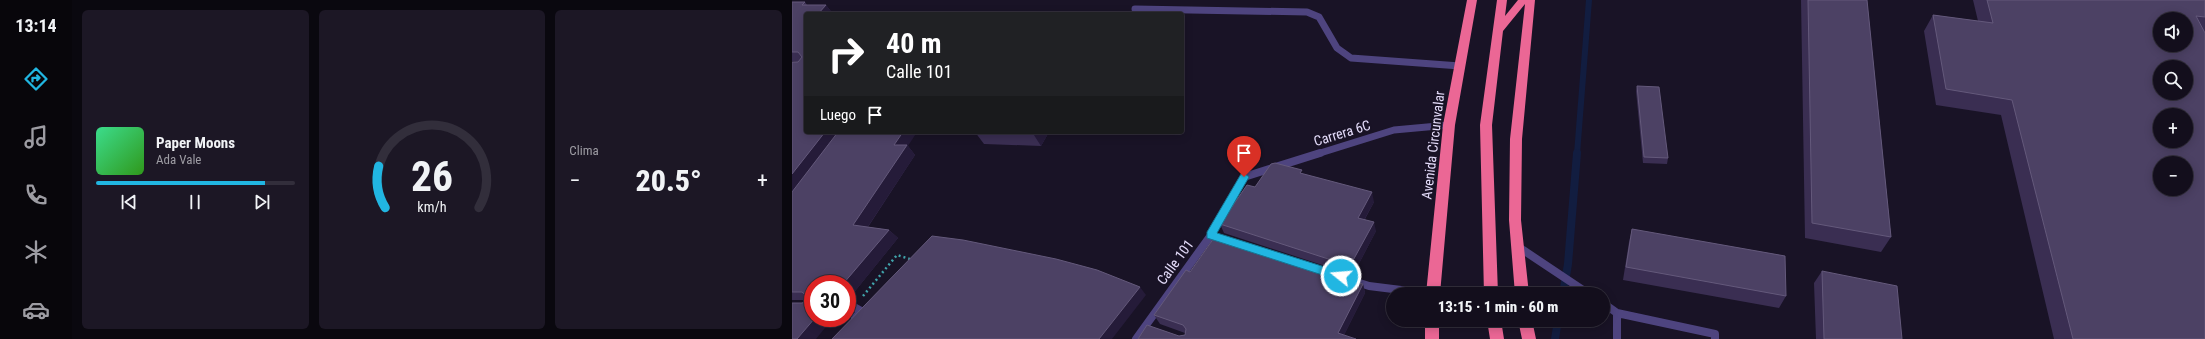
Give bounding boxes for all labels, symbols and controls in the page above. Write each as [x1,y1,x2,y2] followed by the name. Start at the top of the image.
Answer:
[2153,12,2193,196] map controls
[2153,12,2193,52] button: sound
[15,15,57,36] text: 13:14
[886,27,942,60] text: 40 m
[820,28,872,80] icon: right
[2153,60,2193,100] button: search
[886,61,952,82] text: Calle 101
[22,65,50,93] icon: directions
[1418,90,1448,200] street label: Avenida Circunvalar
[864,104,886,126] icon: arrive
[820,106,856,124] text: Luego
[2153,108,2193,148] button: +
[1312,117,1372,149] street label: Carrera 6C
[22,123,50,151] icon: music
[156,134,235,152] text: Paper Moons
[1227,136,1261,177] pin
[1233,142,1255,164] icon: arrive
[569,143,599,158] text: Clima
[411,151,453,200] text: 26
[156,152,201,167] text: Ada Vale
[2153,156,2193,196] button: −
[635,163,702,198] text: 20.5°
[569,168,580,193] text: −
[757,168,768,193] text: +
[22,181,50,209] icon: phone
[118,191,140,213] icon: previous
[184,191,206,213] icon: pause
[251,191,273,213] icon: next
[417,198,447,214] text: km/h
[1153,236,1197,288] street label: Calle 101
[22,238,50,266] icon: climate
[1320,255,1362,297] position arrow
[804,275,856,327] speed limit sign: 30
[22,296,50,324] icon: car
[1438,298,1558,316] text: 13:15 · 1 min · 60 m

